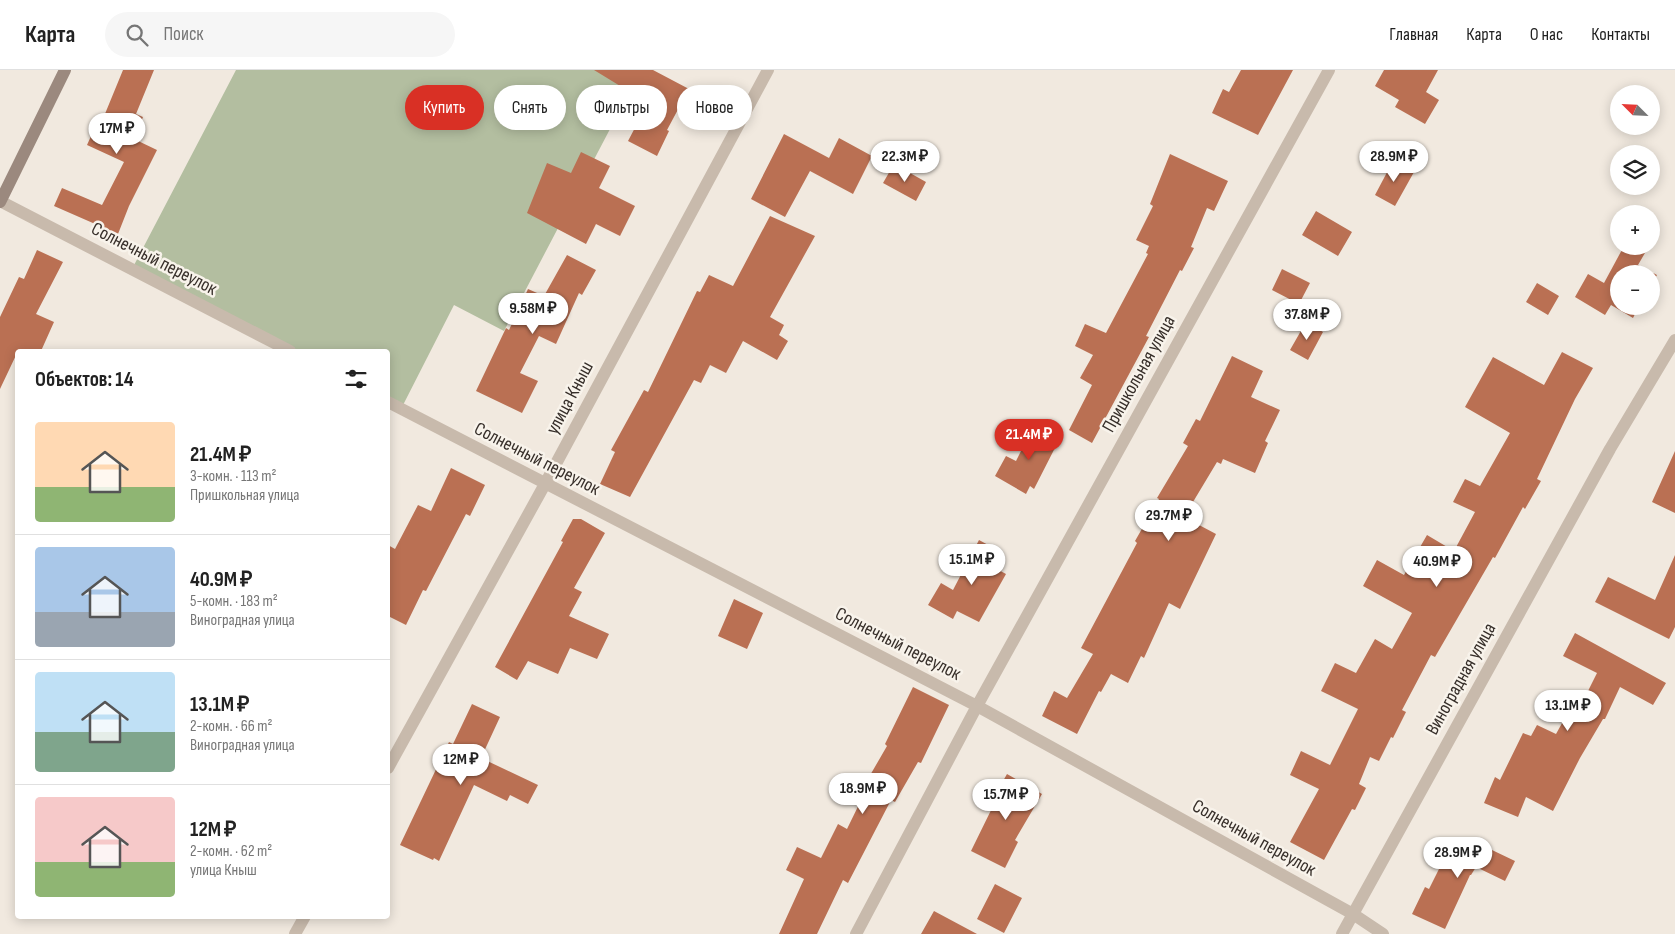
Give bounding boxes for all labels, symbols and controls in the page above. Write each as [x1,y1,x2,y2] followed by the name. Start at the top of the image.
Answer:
[105,12,455,57] search box
[25,20,75,49] text: Карта
[123,21,151,49] icon: search
[163,23,204,46] text: Поиск
[1389,24,1438,45] text: Главная
[1466,24,1502,45] text: Карта
[1530,24,1563,45] text: О нас
[1591,24,1650,45] text: Контакты
[405,85,484,130] chip: Купить
[494,85,566,130] chip: Снять
[576,85,667,130] chip: Фильтры
[677,85,752,130] chip: Новое
[1610,85,1660,135] north arrow
[1610,85,1660,315] map controls
[82,112,152,155] pin: 17M ₽
[99,119,135,138] text: 17M ₽
[859,140,951,183] pin: 22.3M ₽
[1348,140,1440,183] pin: 28.9M ₽
[1610,145,1660,195] button: layers
[882,147,928,166] text: 22.3M ₽
[1370,147,1418,166] text: 28.9M ₽
[1610,205,1660,255] button: +
[87,217,221,301] street label: Солнечный переулок
[1610,265,1660,315] button: −
[487,292,579,335] pin: 9.58M ₽
[1261,298,1353,341] pin: 37.8M ₽
[509,299,557,318] text: 9.58M ₽
[1284,305,1330,324] text: 37.8M ₽
[1097,312,1181,436] street label: Пришкольная улица
[541,358,599,438] street label: улица Кныш
[342,365,370,393] icon: filters
[35,367,134,392] text: Объектов: 14
[470,417,604,501] street label: Солнечный переулок
[983,418,1075,461] pin: 21.4M ₽
[1006,425,1052,444] text: 21.4M ₽
[75,442,135,502] icon: home
[190,442,251,467] text: 21.4M ₽
[190,467,277,486] text: 3-комн. · 113 m²
[190,486,299,505] text: Пришкольная улица
[1123,500,1215,542] pin: 29.7M ₽
[1146,506,1192,525] text: 29.7M ₽
[926,544,1018,586] pin: 15.1M ₽
[1391,546,1483,588] pin: 40.9M ₽
[949,550,995,569] text: 15.1M ₽
[1413,552,1461,571] text: 40.9M ₽
[75,567,135,627] icon: home
[190,567,253,592] text: 40.9M ₽
[190,592,278,611] text: 5-комн. · 183 m²
[831,602,965,686] street label: Солнечный переулок
[190,611,295,630] text: Виноградная улица
[1421,619,1501,739] street label: Виноградная улица
[1522,690,1614,732] pin: 13.1M ₽
[75,692,135,752] icon: home
[190,692,250,717] text: 13.1M ₽
[1545,696,1591,715] text: 13.1M ₽
[190,717,273,736] text: 2-комн. · 66 m²
[190,736,295,755] text: Виноградная улица
[426,744,496,786] pin: 12M ₽
[443,750,479,769] text: 12M ₽
[817,772,909,815] pin: 18.9M ₽
[960,778,1052,821] pin: 15.7M ₽
[840,779,886,798] text: 18.9M ₽
[983,785,1029,804] text: 15.7M ₽
[1188,795,1321,882] street label: Солнечный переулок
[75,817,135,877] icon: home
[190,817,236,842] text: 12M ₽
[1412,836,1504,879] pin: 28.9M ₽
[190,842,272,861] text: 2-комн. · 62 m²
[1434,843,1482,862] text: 28.9M ₽
[190,861,257,880] text: улица Кныш

